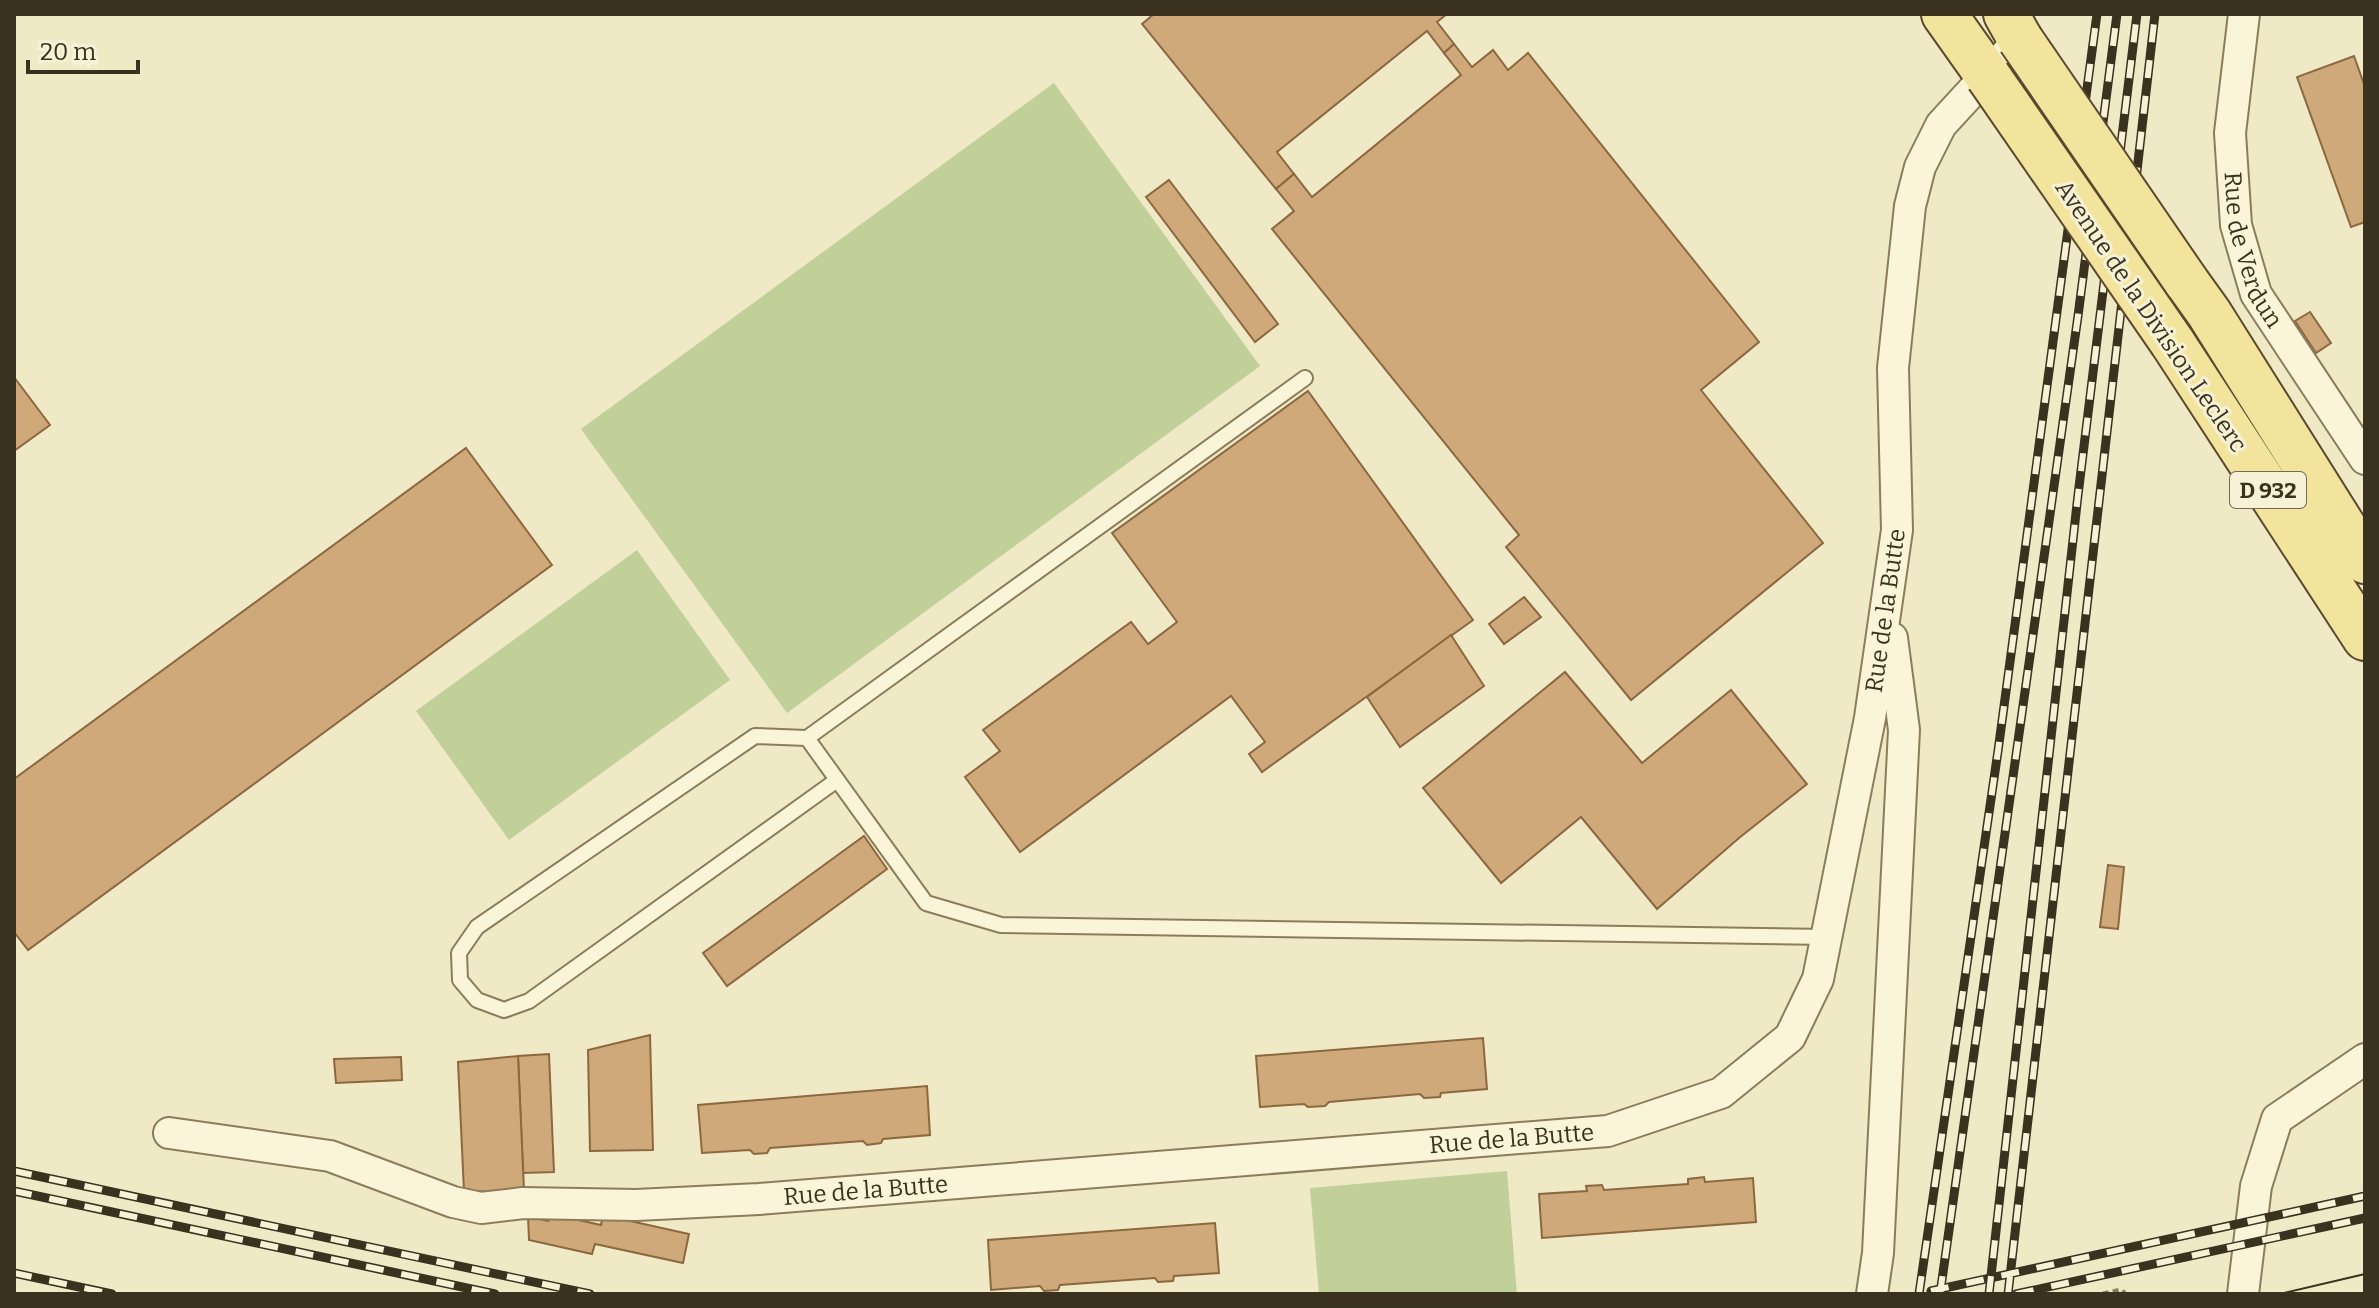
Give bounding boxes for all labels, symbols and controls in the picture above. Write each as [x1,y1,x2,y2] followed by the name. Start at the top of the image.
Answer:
[28,24,138,74] scale bar
[40,38,96,66] text: 20 m
[2219,171,2288,333] street label: Rue de Verdun
[2049,175,2253,457] street label: Avenue de la Division Leclerc
[2230,472,2306,508] road number: D 932
[1860,527,1911,694] street label: Rue de la Butte
[1428,1118,1595,1159] street label: Rue de la Butte
[782,1170,949,1211] street label: Rue de la Butte

